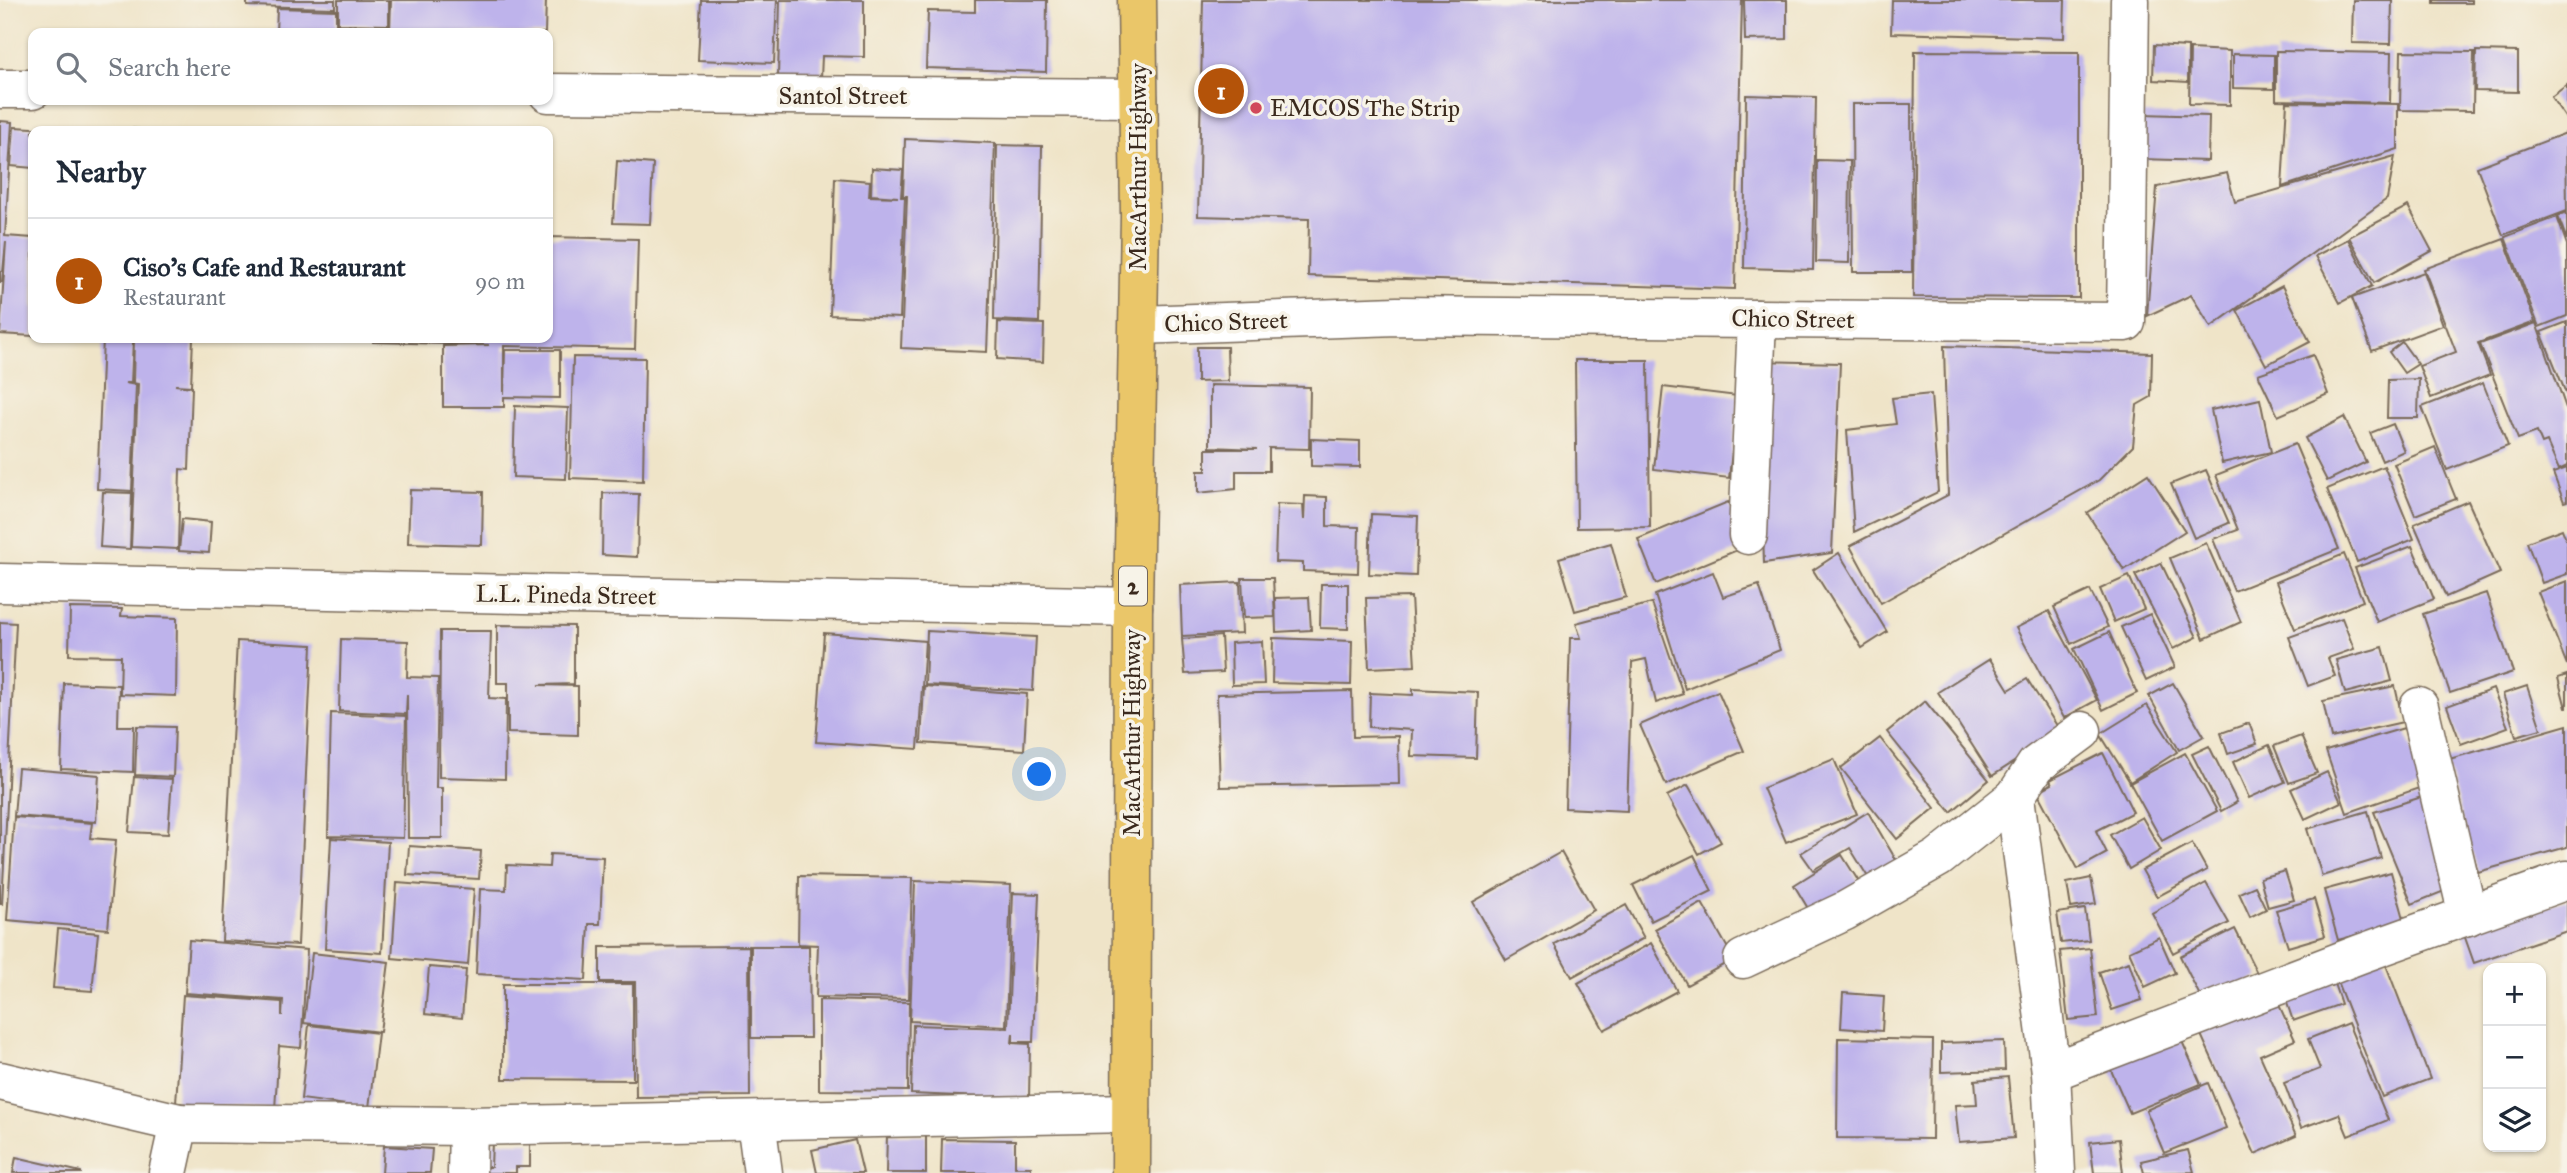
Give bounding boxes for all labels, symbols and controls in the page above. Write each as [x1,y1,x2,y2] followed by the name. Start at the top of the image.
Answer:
[28,28,553,105] search box
[52,48,90,86] icon: search
[108,51,231,83] text: Search here
[1123,63,1153,271] street label: MacArthur Highway
[1198,65,1244,117] pin: 1
[779,81,908,111] street label: Santol Street
[1270,93,1460,123] place label: EMCOS The Strip
[1248,100,1264,116] marker: EMCOS The Strip
[56,154,146,190] text: Nearby
[123,251,406,283] text: Ciso's Cafe and Restaurant
[74,267,84,295] text: 1
[475,267,525,295] text: 90 m
[123,283,226,311] text: Restaurant
[1731,303,1855,335] street label: Chico Street
[1164,305,1289,339] street label: Chico Street
[1119,566,1147,606] road number: 2
[475,578,657,612] street label: L.L. Pineda Street
[1117,629,1147,837] street label: MacArthur Highway
[1022,757,1056,791] your location
[2483,963,2546,1152] map controls
[2483,963,2546,1026] button: +
[2483,1026,2546,1089] button: −
[2483,1089,2546,1152] button: layers

